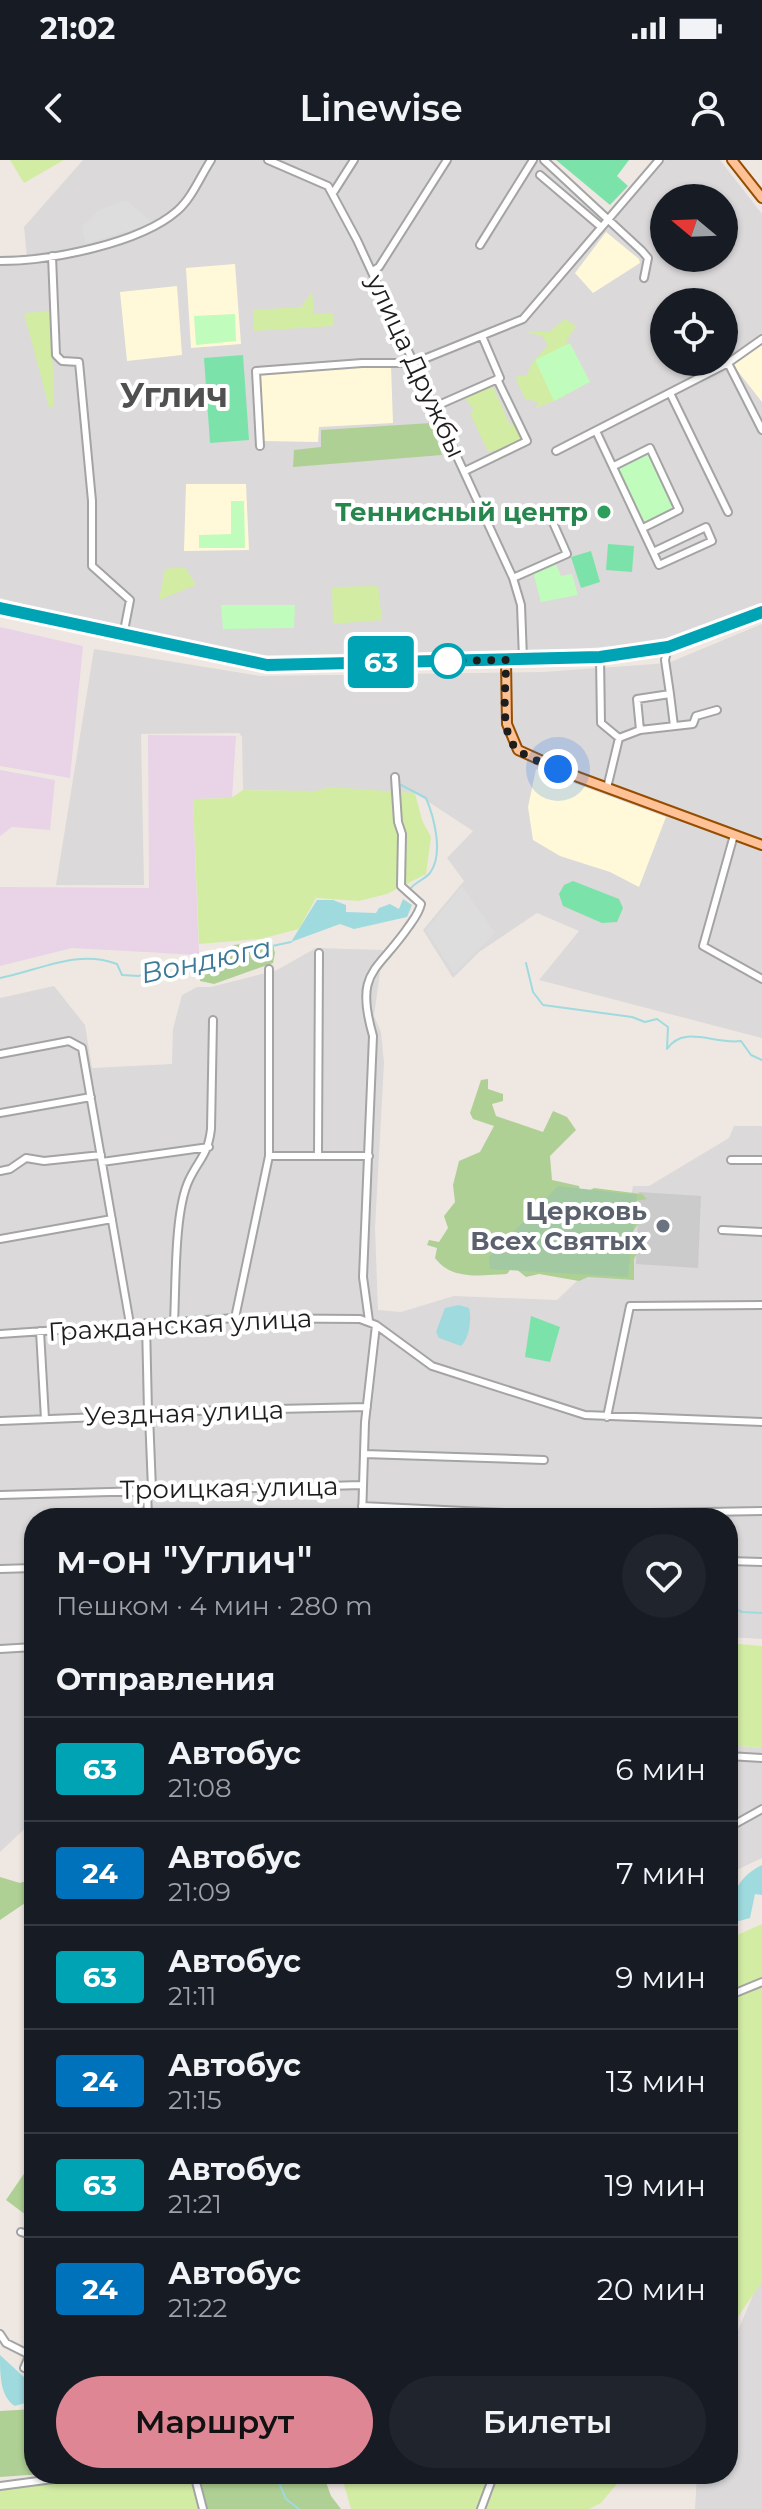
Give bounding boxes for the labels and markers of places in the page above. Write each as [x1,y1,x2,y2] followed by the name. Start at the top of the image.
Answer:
[335,496,588,528] place label: Теннисный центр
[595,503,613,521] marker: Теннисный центр
[431,644,465,678] unlabelled marker
[470,1195,648,1257] place label: Церковь Всех Святых
[654,1217,672,1235] marker: Церковь Всех Святых

